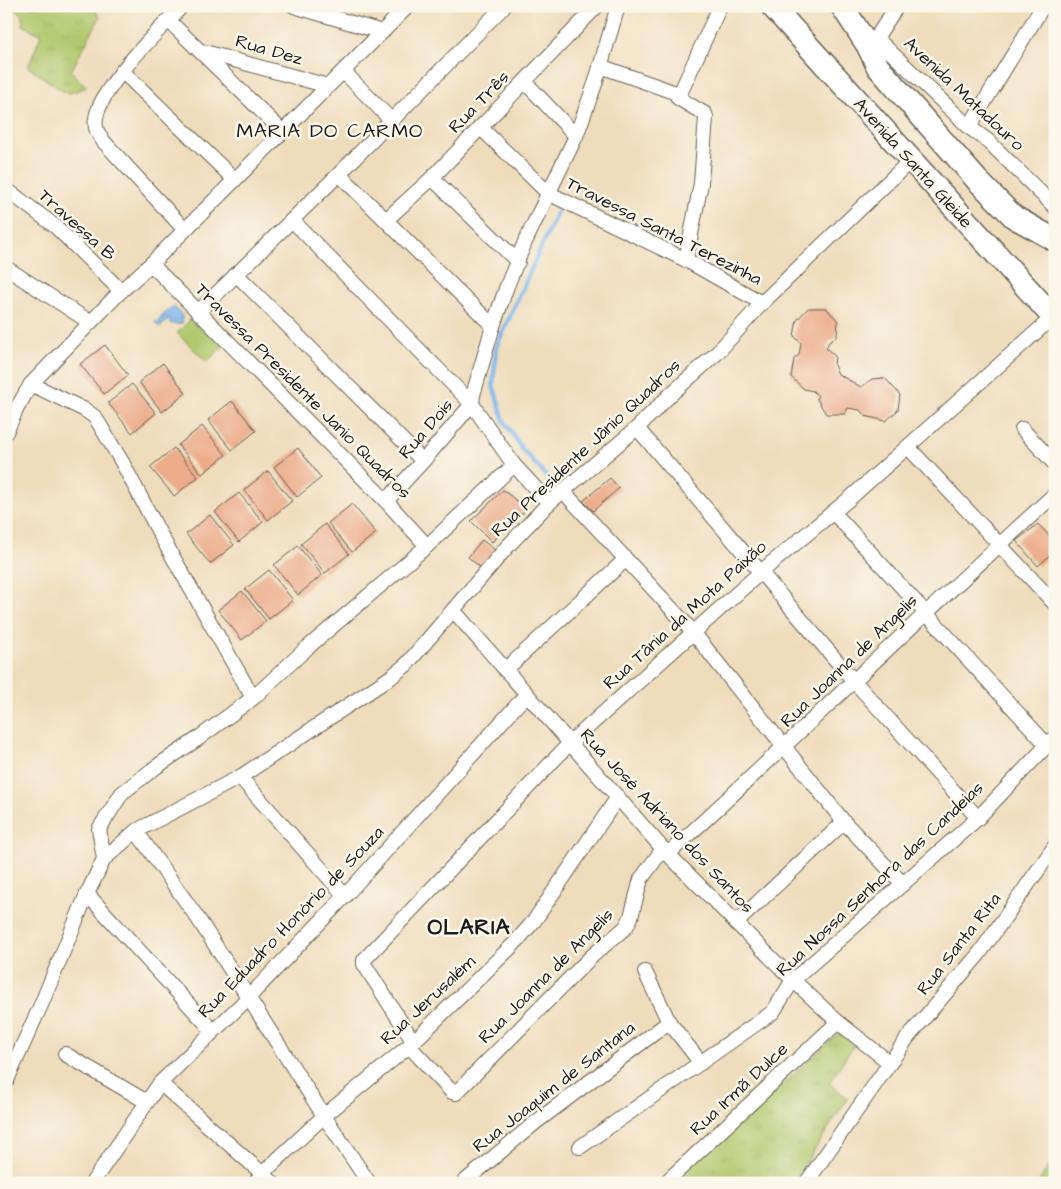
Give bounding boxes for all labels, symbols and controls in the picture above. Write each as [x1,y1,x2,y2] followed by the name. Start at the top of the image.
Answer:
[233,29,306,72] street label: Rua Dez
[898,31,1030,157] street label: Avenida Matadouro
[443,65,515,139] street label: Rua Três
[847,92,979,234] street label: Avenida Santa Gleide
[236,117,424,145] district label: MARIA DO CARMO
[562,171,766,291] street label: Travessa Santa Terezinha
[33,183,121,267] street label: Travessa B
[189,277,417,505] street label: Travessa Presidente Janio Quadros
[486,353,686,543] street label: Rua Presidente Jânio Quadros
[393,394,459,464] street label: Rua Dois
[598,535,772,695] street label: Rua Tânia da Mota Paixão
[775,589,924,734] street label: Rua Joanna de Angelis
[574,723,760,919] street label: Rua José Adriano dos Santos
[771,776,989,982] street label: Rua Nossa Senhora das Candeias
[192,820,390,1024] street label: Rua Eduadro Honório de Souza
[911,888,1007,1000] street label: Rua Santa Rita
[473,903,620,1050] street label: Rua Joanna de Angelis
[427,912,511,943] district label: OLARIA
[375,949,481,1051] street label: Rua Jerusalém
[468,1016,640,1158] street label: Rua Joaquim de Santana
[684,1037,794,1141] street label: Rua Irmã Dulce

